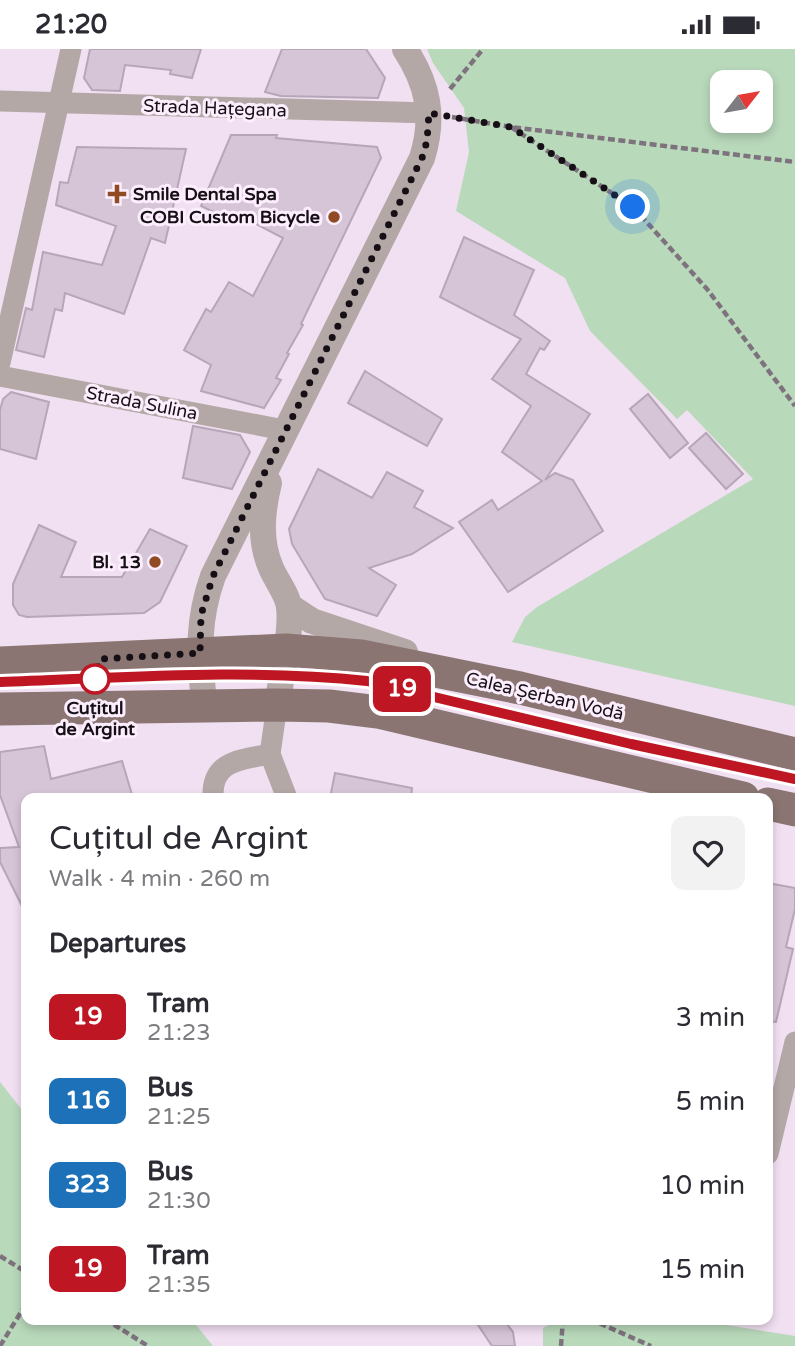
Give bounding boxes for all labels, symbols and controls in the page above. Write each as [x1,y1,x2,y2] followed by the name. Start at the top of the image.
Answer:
[35,9,107,40] text: 21:20
[710,70,774,133] north arrow
[710,70,773,133] map controls
[143,94,287,122] street label: Strada Hațegana
[133,183,277,205] place label: Smile Dental Spa
[107,184,127,204] marker: Smile Dental Spa
[615,189,650,224] your location
[140,206,320,228] place label: COBI Custom Bicycle
[326,209,342,225] marker: COBI Custom Bicycle
[85,381,199,425] street label: Strada Sulina
[92,551,141,573] place label: Bl. 13
[147,554,163,570] marker: Bl. 13
[80,664,110,694] marker: Cuțitul de Argint
[370,666,434,712] line badge: 19
[464,667,626,725] street label: Calea Șerban Vodă
[387,674,417,703] text: 19
[55,697,135,740] place label: Cuțitul de Argint
[671,816,745,890] button: heart
[49,819,308,858] text: Cuțitul de Argint
[49,865,270,893] text: Walk · 4 min · 260 m
[49,928,186,959] text: Departures
[147,988,210,1019] text: Tram
[72,1002,103,1031] text: 19
[676,1002,745,1033] text: 3 min
[147,1019,211,1047] text: 21:23
[147,1072,193,1103] text: Bus
[65,1086,110,1115] text: 116
[676,1086,745,1117] text: 5 min
[147,1103,211,1131] text: 21:25
[147,1156,193,1187] text: Bus
[65,1170,110,1199] text: 323
[659,1170,745,1201] text: 10 min
[147,1187,211,1215] text: 21:30
[147,1240,210,1271] text: Tram
[72,1254,103,1283] text: 19
[659,1254,745,1285] text: 15 min
[147,1271,211,1299] text: 21:35

